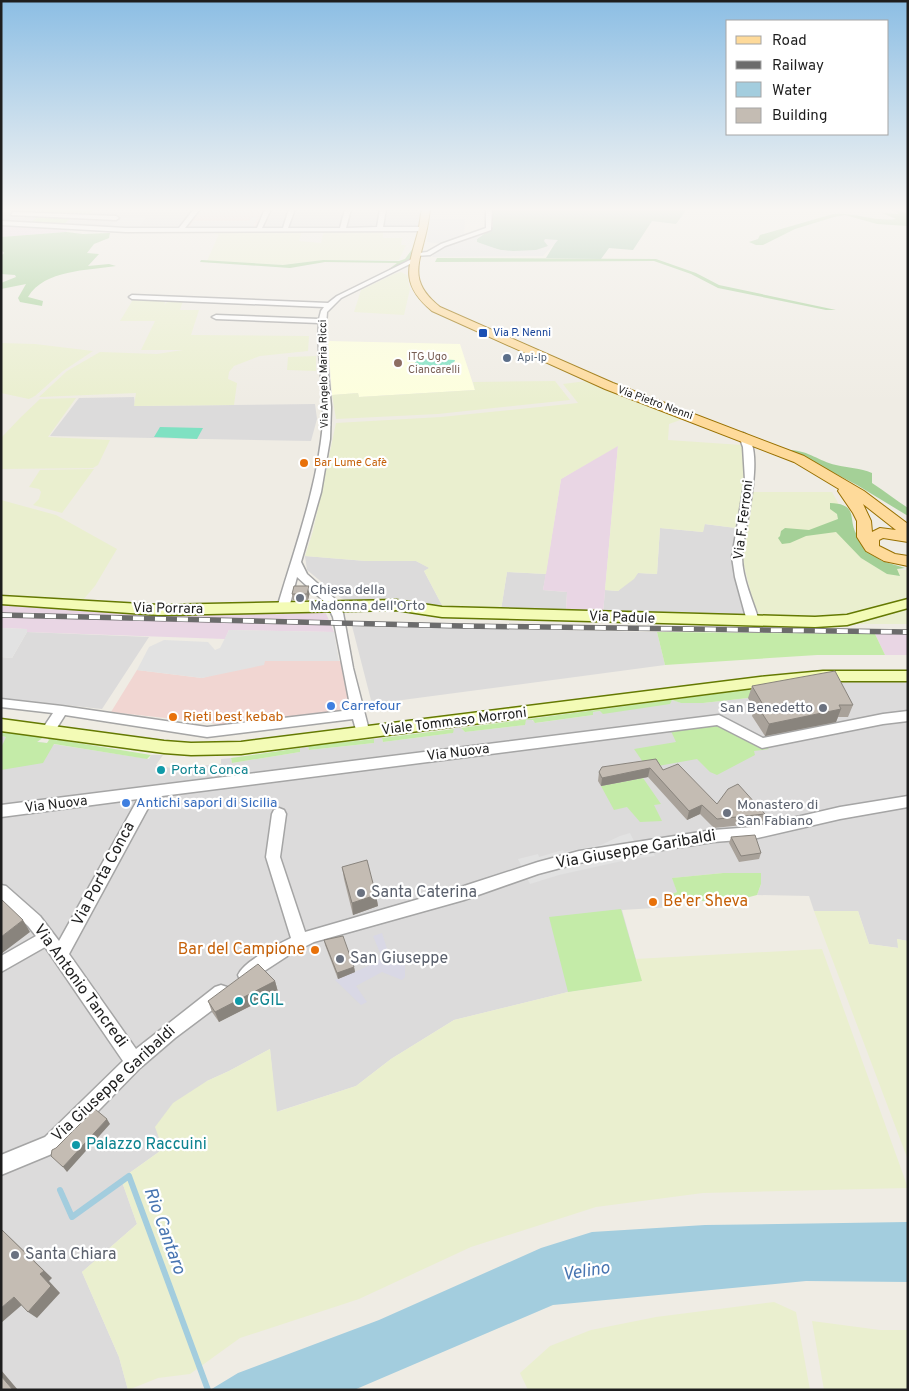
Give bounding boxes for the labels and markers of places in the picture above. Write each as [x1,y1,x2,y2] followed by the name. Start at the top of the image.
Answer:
[493,326,551,340] place label: Via P. Nenni
[477,327,489,339] marker: Via P. Nenni
[408,350,460,377] place label: ITG Ugo Ciancarelli
[517,351,547,365] place label: Api-Ip
[501,352,513,364] marker: Api-Ip
[392,357,404,369] marker: ITG Ugo Ciancarelli
[314,456,387,470] place label: Bar Lume Cafè
[298,457,310,469] marker: Bar Lume Cafè
[310,582,426,615] place label: Chiesa della Madonna dell'Orto
[294,592,306,604] marker: Chiesa della Madonna dell'Orto
[341,698,401,715] place label: Carrefour
[325,700,337,712] marker: Carrefour
[720,700,813,717] place label: San Benedetto
[817,702,829,714] marker: San Benedetto
[183,709,284,726] place label: Rieti best kebab
[167,711,179,723] marker: Rieti best kebab
[171,762,248,779] place label: Porta Conca
[155,764,167,776] marker: Porta Conca
[136,795,277,812] place label: Antichi sapori di Sicilia
[120,797,132,809] marker: Antichi sapori di Sicilia
[737,797,818,830] place label: Monastero di San Fabiano
[721,807,733,819] marker: Monastero di San Fabiano
[371,883,477,903] place label: Santa Caterina
[355,887,367,899] marker: Santa Caterina
[663,892,748,912] place label: Be'er Sheva
[647,896,659,908] marker: Be'er Sheva
[178,940,305,960] place label: Bar del Campione
[309,944,321,956] marker: Bar del Campione
[350,949,448,969] place label: San Giuseppe
[334,953,346,965] marker: San Giuseppe
[249,991,284,1011] place label: CGIL
[233,995,245,1007] marker: CGIL
[86,1135,207,1155] place label: Palazzo Raccuini
[70,1139,82,1151] marker: Palazzo Raccuini
[25,1245,116,1265] place label: Santa Chiara
[9,1249,21,1261] marker: Santa Chiara

